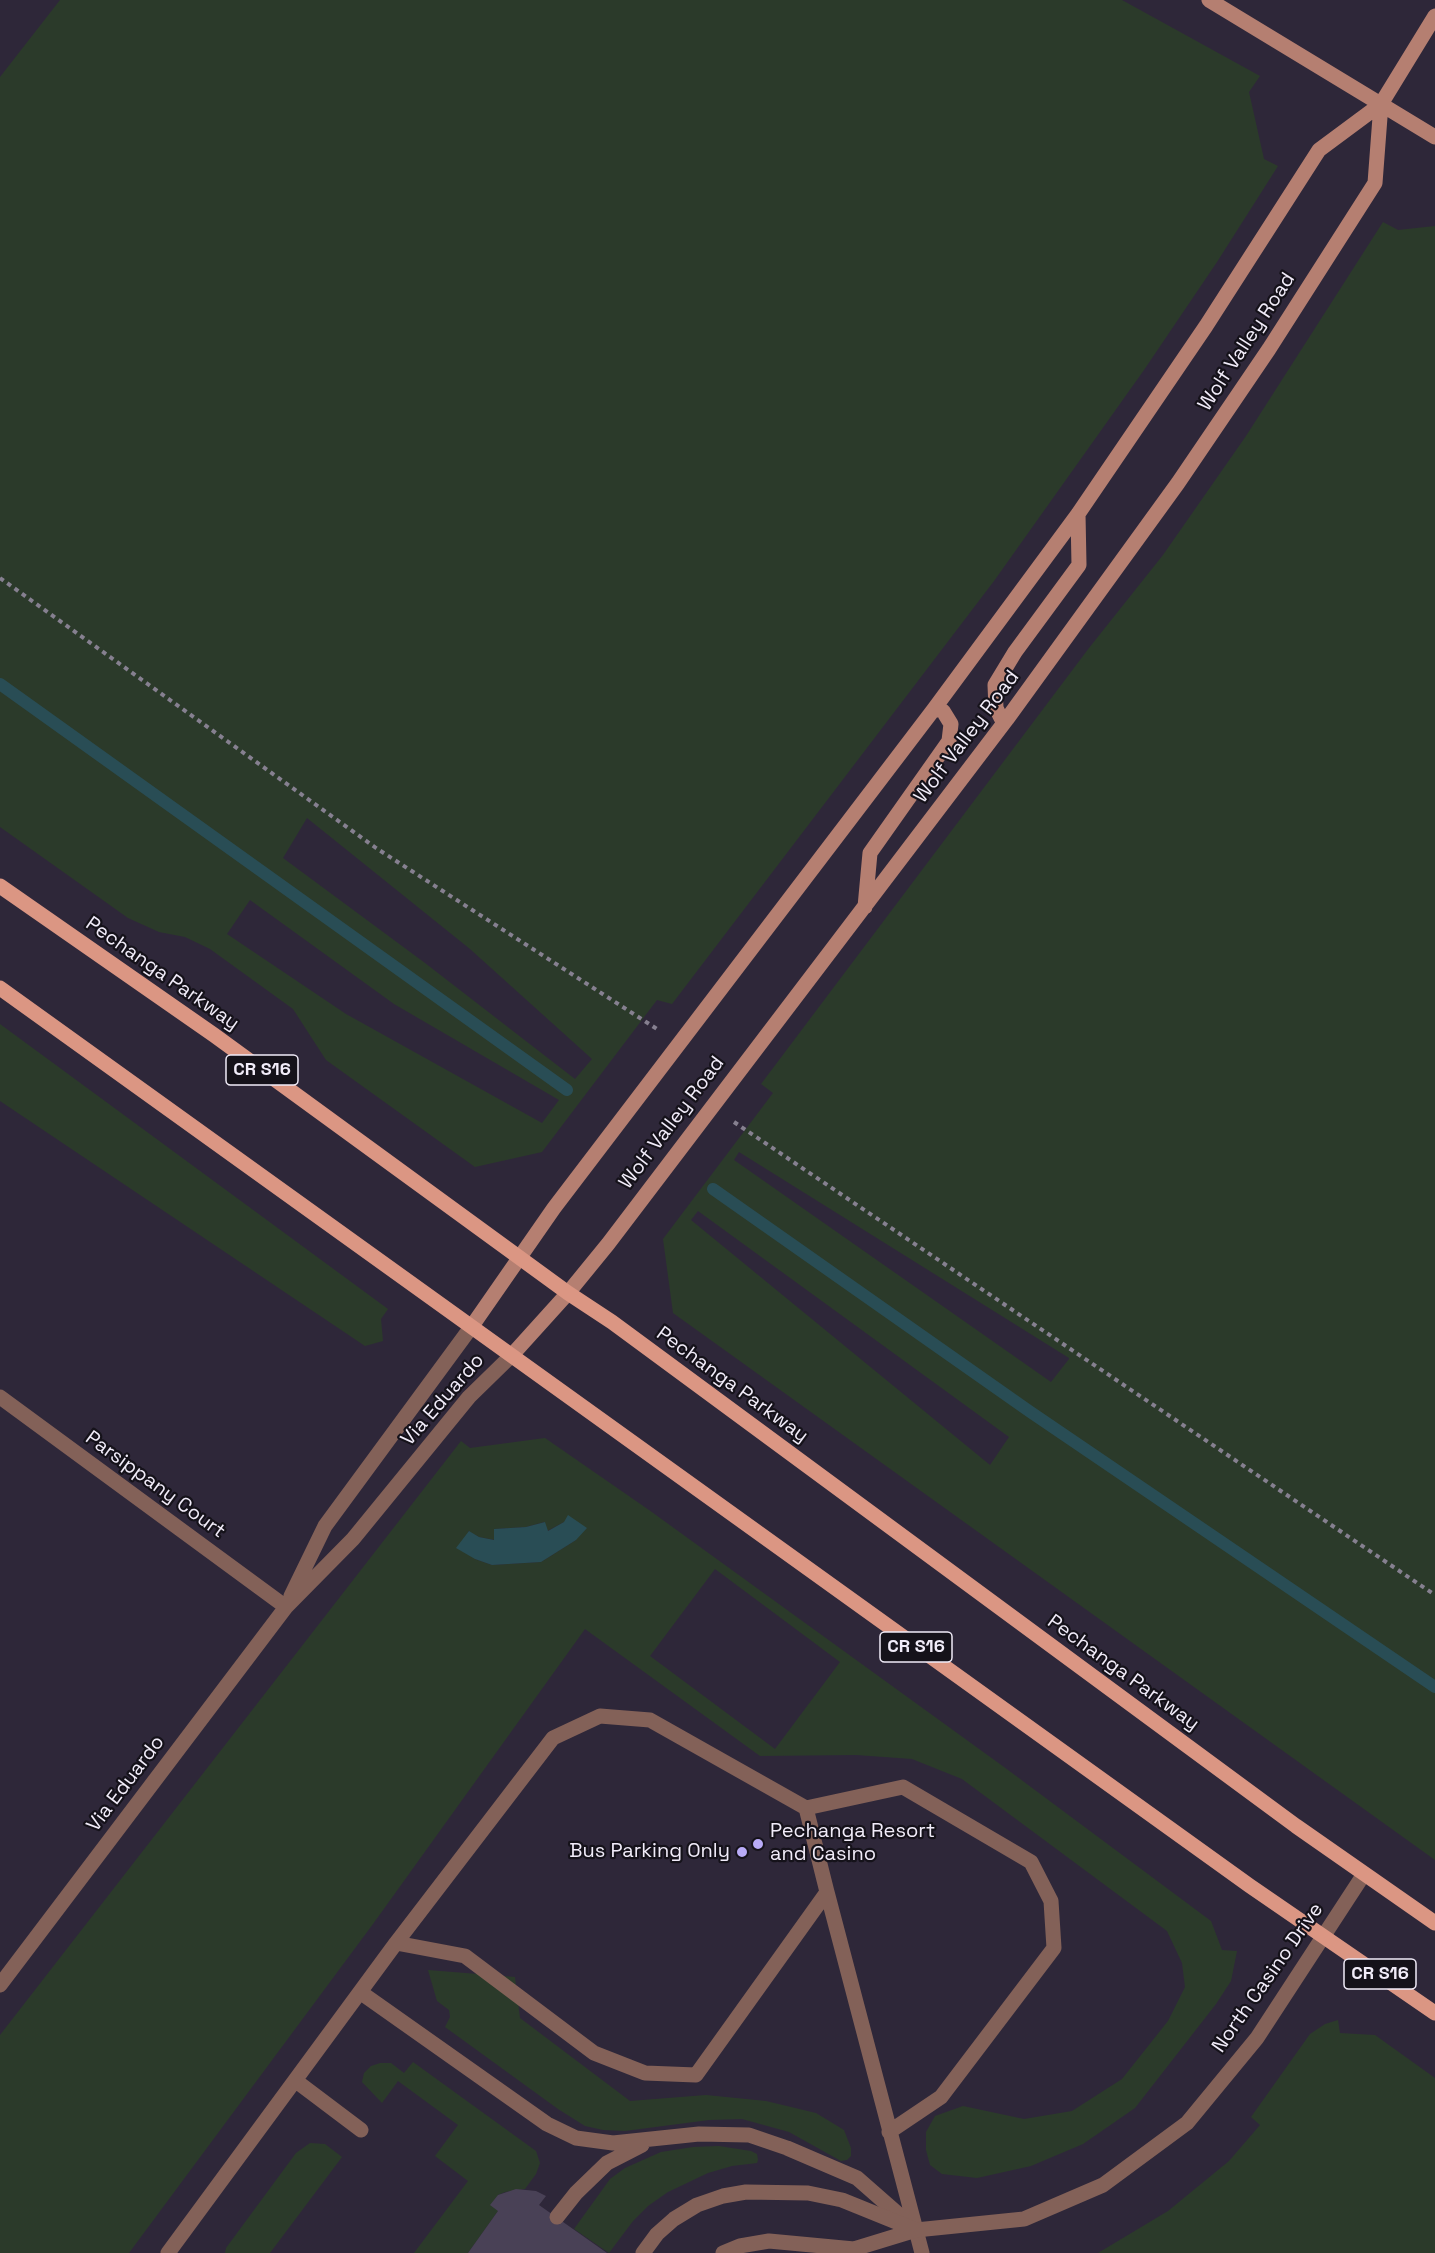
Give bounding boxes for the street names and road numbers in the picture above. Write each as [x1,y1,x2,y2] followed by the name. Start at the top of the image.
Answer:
[1193,268,1301,416] street label: Wolf Valley Road
[909,666,1025,808] street label: Wolf Valley Road
[81,912,243,1036] street label: Pechanga Parkway
[614,1052,730,1194] street label: Wolf Valley Road
[226,1055,298,1085] road number: CR S16
[651,1322,813,1448] street label: Pechanga Parkway
[396,1349,490,1451] street label: Via Eduardo
[80,1426,230,1544] street label: Parsippany Court
[1042,1610,1204,1736] street label: Pechanga Parkway
[880,1632,952,1662] road number: CR S16
[82,1731,170,1837] street label: Via Eduardo
[1207,1899,1329,2057] street label: North Casino Drive
[1344,1959,1416,1989] road number: CR S16

